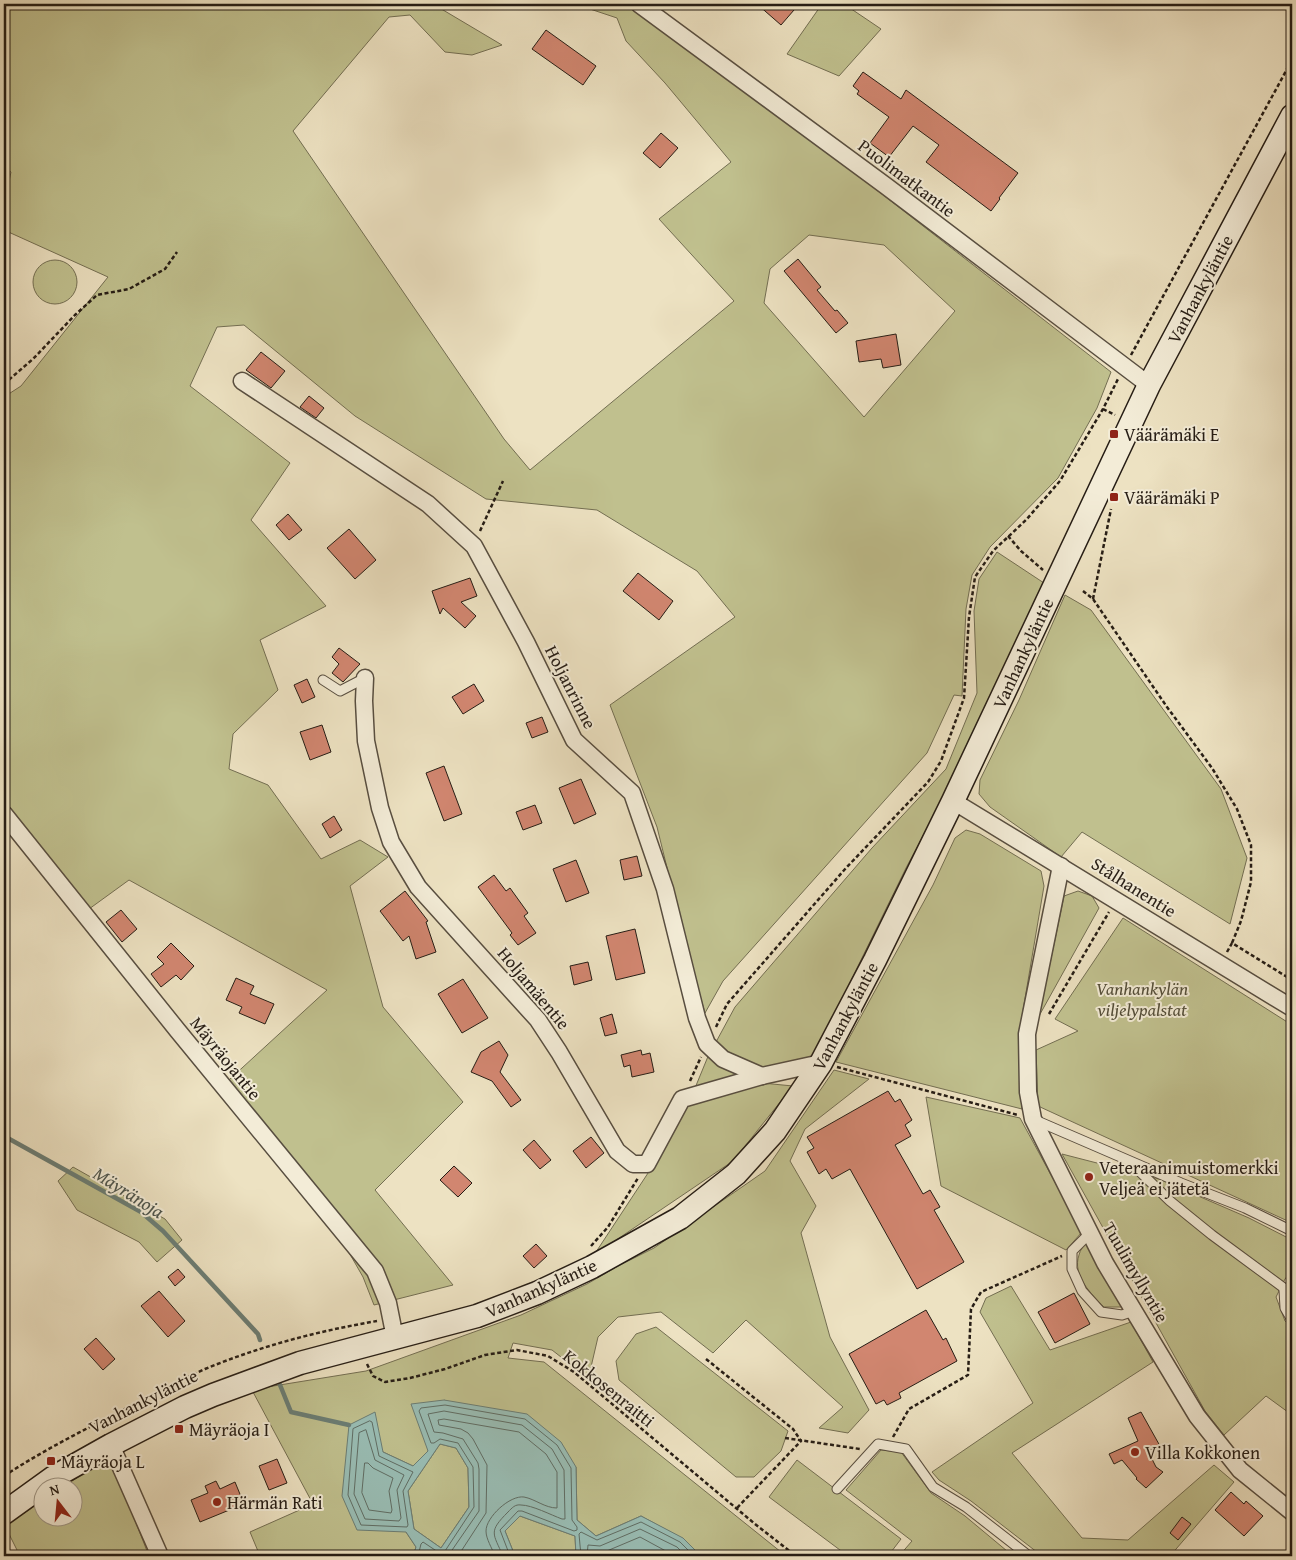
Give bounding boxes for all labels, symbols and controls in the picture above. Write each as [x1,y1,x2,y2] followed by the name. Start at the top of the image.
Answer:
[853,132,961,224] street label: Puolimatkantie
[1160,230,1240,348] street label: Vanhankyläntie
[1124,421,1219,448] place label: Väärämäki E
[1108,428,1120,440] marker: Väärämäki E
[1124,484,1220,511] place label: Väärämäki P
[1108,491,1120,503] marker: Väärämäki P
[985,593,1061,713] street label: Vanhankyläntie
[538,640,604,734] street label: Holjanrinne
[1086,850,1182,924] street label: Stålhanentie
[491,941,577,1035] street label: Holjamäentie
[805,957,885,1075] street label: Vanhankyläntie
[1096,975,1188,1023] park label: Vanhankylän viljelypalstat
[184,1010,268,1106] street label: Mäyräojantie
[1099,1154,1278,1202] place label: Veteraanimuistomerkki Veljeä ei jätetä
[88,1159,170,1225] water label: Mäyränoja
[1083,1171,1095,1183] marker: Veteraanimuistomerkki Veljeä ei jätetä
[1096,1217,1176,1327] street label: Tuulimyllyntie
[481,1251,601,1325] street label: Vanhankyläntie
[557,1343,661,1433] street label: Kokkosenraitti
[84,1362,202,1440] street label: Vanhankyläntie
[189,1416,269,1443] place label: Mäyräoja I
[173,1423,185,1435] marker: Mäyräoja I
[1145,1439,1260,1466] place label: Villa Kokkonen
[1129,1446,1141,1458] marker: Villa Kokkonen
[61,1448,145,1475] place label: Mäyräoja L
[45,1455,57,1467] marker: Mäyräoja L
[32,1478,82,1528] north arrow
[47,1478,62,1500] text: N
[227,1489,322,1516] place label: Härmän Rati
[211,1496,223,1508] marker: Härmän Rati

